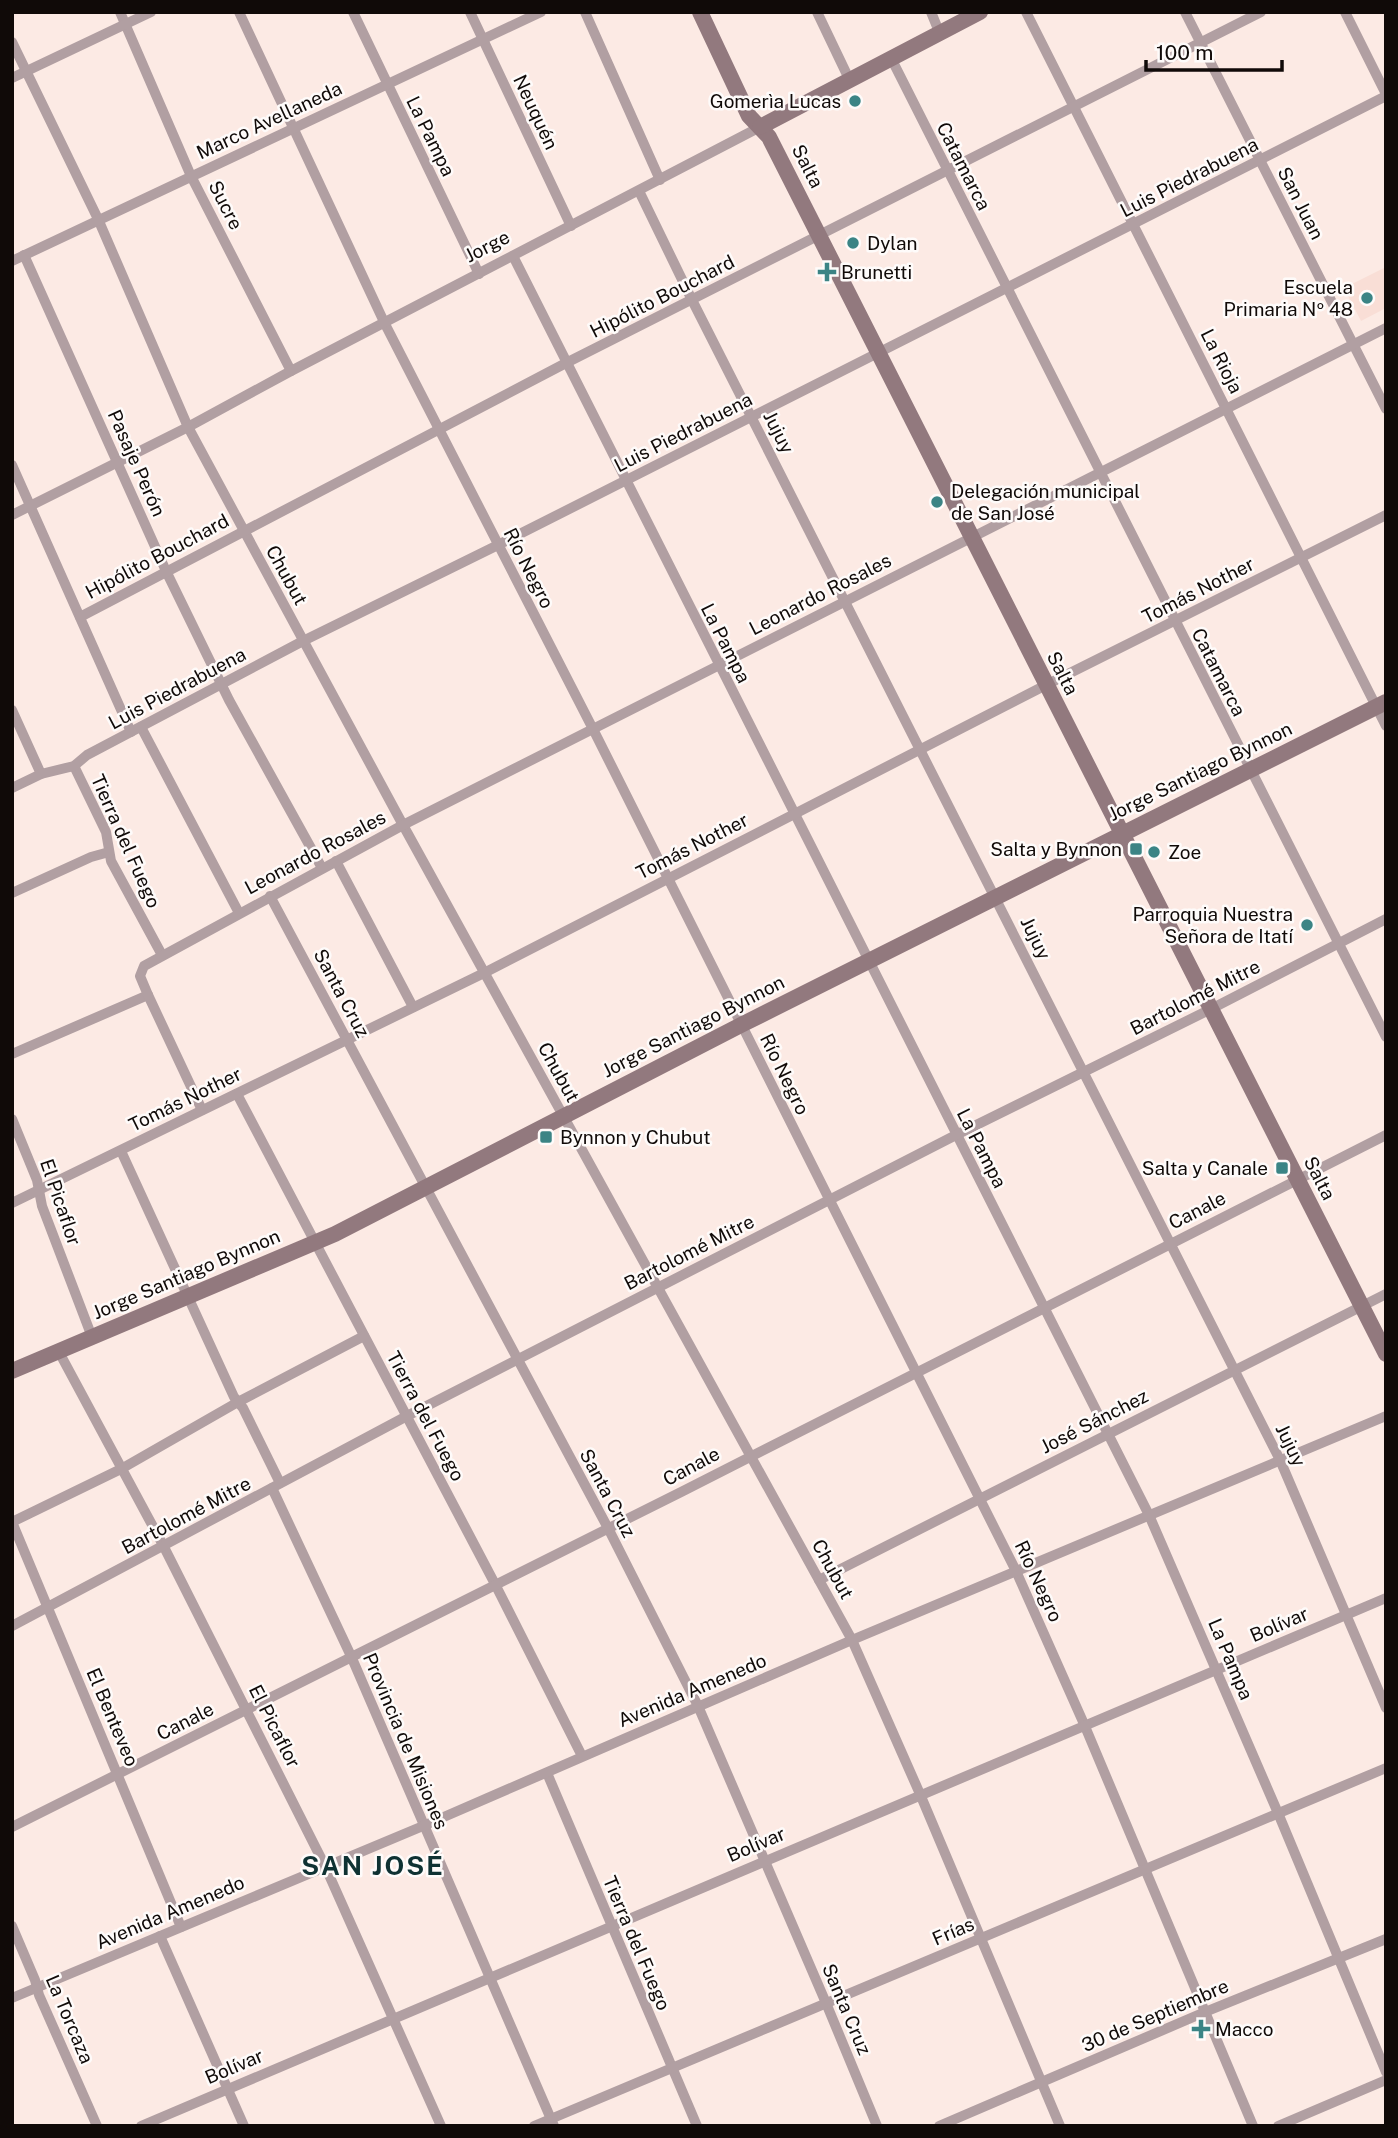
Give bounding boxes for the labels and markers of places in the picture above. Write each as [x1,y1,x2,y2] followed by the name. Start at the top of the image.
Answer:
[710,90,841,112] place label: Gomerìa Lucas
[847,93,863,109] marker: Gomerìa Lucas
[867,232,917,254] place label: Dylan
[845,235,861,251] marker: Dylan
[841,261,912,283] place label: Brunetti
[819,264,835,280] marker: Brunetti
[1224,276,1353,320] place label: Escuela Primaria Nº 48
[1359,290,1375,306] marker: Escuela Primaria Nº 48
[951,480,1140,524] place label: Delegación municipal de San José
[929,494,945,510] marker: Delegación municipal de San José
[990,838,1122,860] place label: Salta y Bynnon
[1128,841,1144,857] marker: Salta y Bynnon
[1168,841,1201,863] place label: Zoe
[1146,844,1162,860] marker: Zoe
[1132,903,1293,947] place label: Parroquia Nuestra Señora de Itatí
[1299,917,1315,933] marker: Parroquia Nuestra Señora de Itatí
[560,1126,711,1148] place label: Bynnon y Chubut
[538,1129,554,1145] marker: Bynnon y Chubut
[1142,1157,1268,1179] place label: Salta y Canale
[1274,1160,1290,1176] marker: Salta y Canale
[1215,2018,1274,2040] place label: Macco
[1193,2021,1209,2037] marker: Macco

